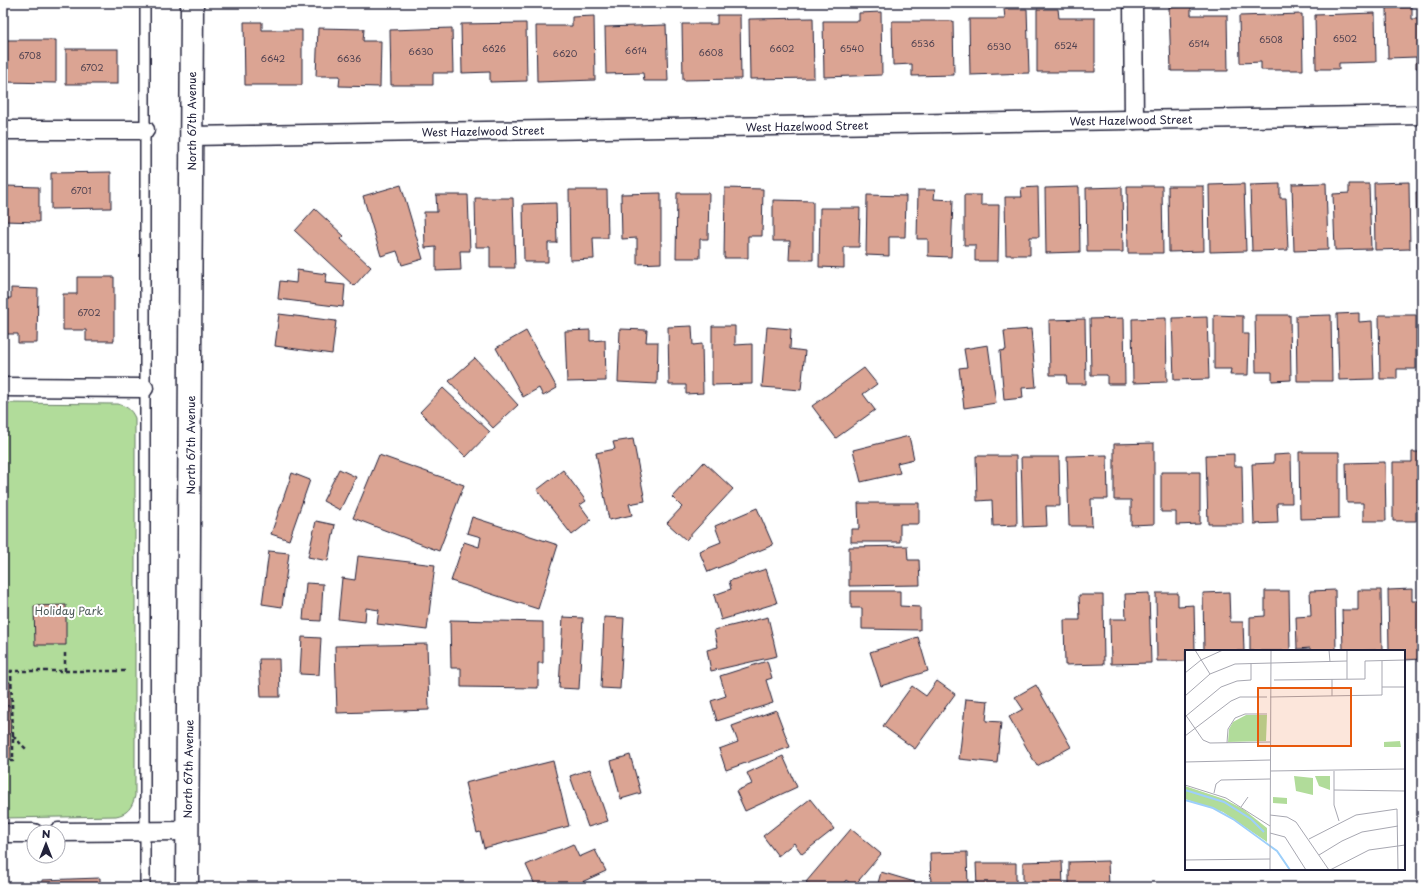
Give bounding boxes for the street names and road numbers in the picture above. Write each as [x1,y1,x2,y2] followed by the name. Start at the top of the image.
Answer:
[183,72,200,170] street label: North 67th Avenue
[1069,110,1193,130] street label: West Hazelwood Street
[745,116,869,136] street label: West Hazelwood Street
[421,121,545,141] street label: West Hazelwood Street
[182,396,199,494] street label: North 67th Avenue
[179,719,197,819] street label: North 67th Avenue

